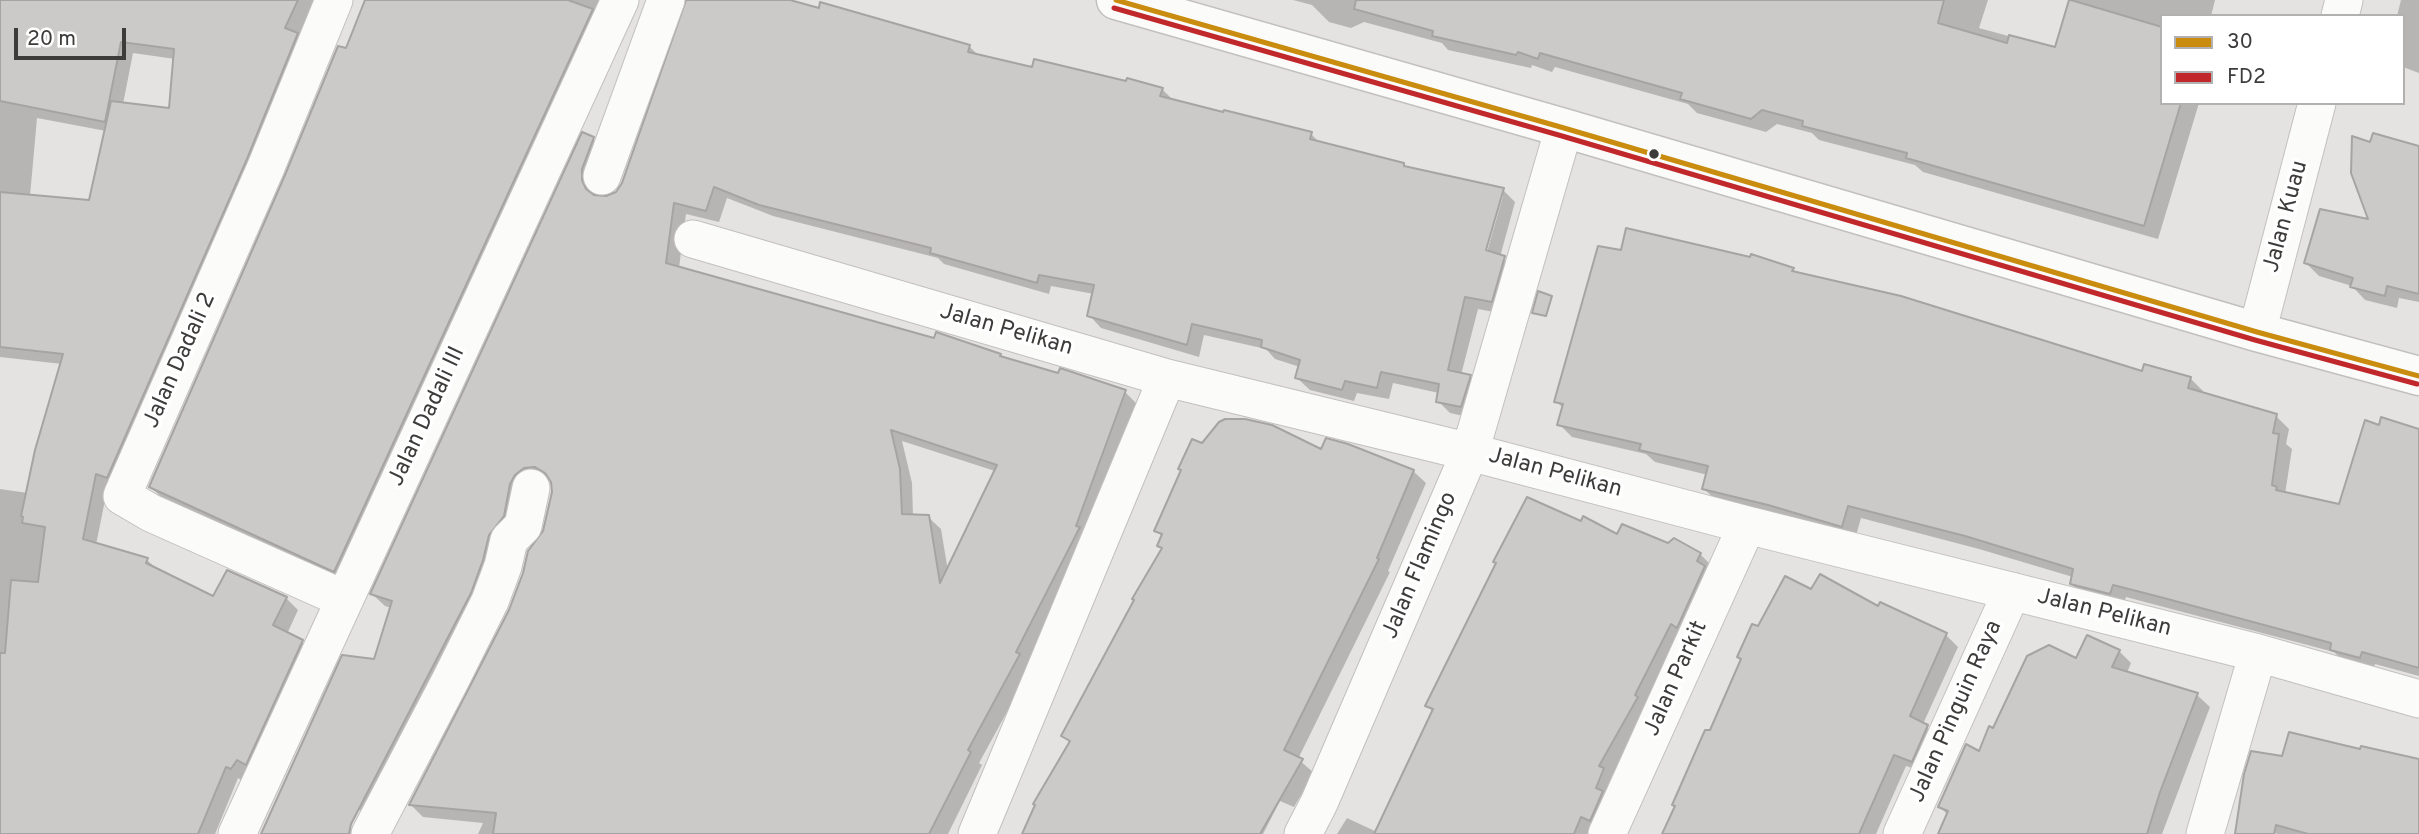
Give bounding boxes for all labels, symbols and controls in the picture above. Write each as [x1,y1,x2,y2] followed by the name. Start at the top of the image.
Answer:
[18,14,130,58] scale bar
[2160,14,2405,105] legend
[27,26,76,53] text: 20 m
[2227,29,2253,56] text: 30
[2227,64,2266,91] text: FD2
[1647,147,1661,161] unlabelled marker
[2259,158,2315,276] street label: Jalan Kuau
[139,289,223,433] street label: Jalan Dadali 2
[936,299,1076,363] street label: Jalan Pelikan
[384,343,472,491] street label: Jalan Dadali III
[1485,443,1625,505] street label: Jalan Pelikan
[1378,488,1464,644] street label: Jalan Flamingo
[2034,584,2174,644] street label: Jalan Pelikan
[1639,617,1715,741] street label: Jalan Parkit
[1905,617,2009,807] street label: Jalan Pinguin Raya

